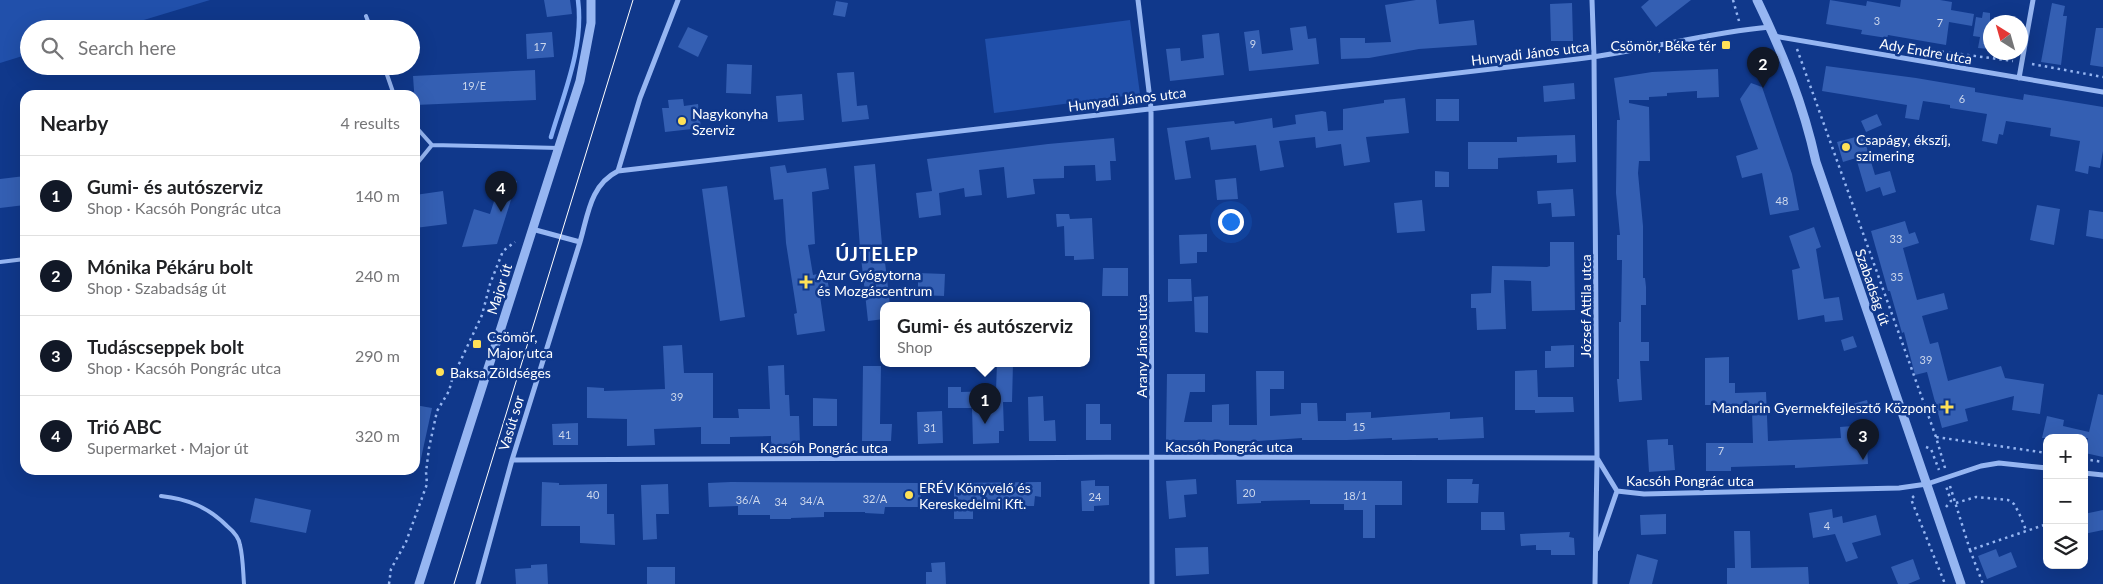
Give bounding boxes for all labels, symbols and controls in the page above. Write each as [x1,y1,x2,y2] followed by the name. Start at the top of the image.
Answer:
[1874,14,1880,27] house number: 3
[1983,15,2028,60] north arrow
[1937,16,1943,29] house number: 7
[20,20,420,75] search box
[38,34,66,62] icon: search
[1879,35,1973,67] street label: Ady Endre utca
[78,36,176,59] text: Search here
[1250,37,1256,50] house number: 9
[1470,37,1590,69] street label: Hunyadi János utca
[1610,37,1716,54] place label: Csömör, Béke tér
[1720,39,1732,51] marker: Csömör, Béke tér
[534,40,546,53] house number: 17
[1747,47,1779,88] pin: 2
[462,79,486,92] house number: 19/E
[1067,83,1187,115] street label: Hunyadi János utca
[1959,92,1965,105] house number: 6
[692,105,768,138] place label: Nagykonyha Szerviz
[40,110,108,135] text: Nearby
[340,113,400,132] text: 4 results
[676,115,688,127] marker: Nagykonyha Szerviz
[1856,131,1951,164] place label: Csapágy, ékszíj, szimering
[1840,141,1852,153] marker: Csapágy, ékszíj, szimering
[485,171,517,212] pin: 4
[87,175,263,198] text: Gumi- és autószerviz
[51,186,61,205] text: 1
[355,186,400,205] text: 140 m
[1776,194,1788,207] house number: 48
[87,198,281,217] text: Shop · Kacsóh Pongrác utca
[1218,209,1244,235] your location
[1890,232,1902,245] house number: 33
[835,242,919,265] district label: ÚJTELEP
[1852,246,1894,328] street label: Szabadság út
[1577,254,1594,358] street label: József Attila utca
[87,255,253,278] text: Mónika Pékáru bolt
[483,262,515,316] street label: Major út
[51,266,61,285] text: 2
[355,266,400,285] text: 240 m
[817,266,932,299] place label: Azur Gyógytorna és Mozgáscentrum
[1891,270,1903,283] house number: 35
[799,275,813,289] marker: Azur Gyógytorna és Mozgáscentrum
[87,278,226,297] text: Shop · Szabadság út
[1133,294,1150,398] street label: Arany János utca
[880,302,1090,367] popup
[897,314,1073,337] text: Gumi- és autószerviz
[487,328,553,361] place label: Csömör, Major utca
[87,335,244,358] text: Tudáscseppek bolt
[897,337,933,356] text: Shop
[471,338,483,350] marker: Csömör, Major utca
[51,346,61,365] text: 3
[355,346,400,365] text: 290 m
[1920,353,1932,366] house number: 39
[87,358,281,377] text: Shop · Kacsóh Pongrác utca
[450,364,551,381] place label: Baksa Zöldséges
[434,366,446,378] marker: Baksa Zöldséges
[969,383,1001,424] pin: 1
[671,390,683,403] house number: 39
[495,393,527,453] street label: Vasút sor
[1712,399,1936,416] place label: Mandarin Gyermekfejlesztő Központ
[1940,400,1954,414] marker: Mandarin Gyermekfejlesztő Központ
[87,415,162,438] text: Trió ABC
[1847,419,1879,460] pin: 3
[1353,420,1365,433] house number: 15
[924,421,936,434] house number: 31
[51,426,61,445] text: 4
[355,426,400,445] text: 320 m
[559,428,571,441] house number: 41
[2043,434,2088,569] map controls
[2043,434,2088,479] button: +
[87,438,249,457] text: Supermarket · Major út
[1165,438,1293,455] street label: Kacsóh Pongrác utca
[760,439,888,456] street label: Kacsóh Pongrác utca
[1718,444,1724,457] house number: 7
[1626,472,1754,489] street label: Kacsóh Pongrác utca
[919,479,1031,512] place label: ERÉV Könyvelő és Kereskedelmi Kft.
[2043,479,2088,524] button: −
[1243,486,1256,499] house number: 20
[587,488,600,501] house number: 40
[903,489,915,501] marker: ERÉV Könyvelő és Kereskedelmi Kft.
[1343,489,1367,502] house number: 18/1
[1089,490,1102,503] house number: 24
[863,492,888,505] house number: 32/A
[736,493,761,506] house number: 36/A
[800,494,825,507] house number: 34/A
[775,495,788,508] house number: 34
[1824,519,1831,532] house number: 4
[2043,524,2088,569] button: layers

